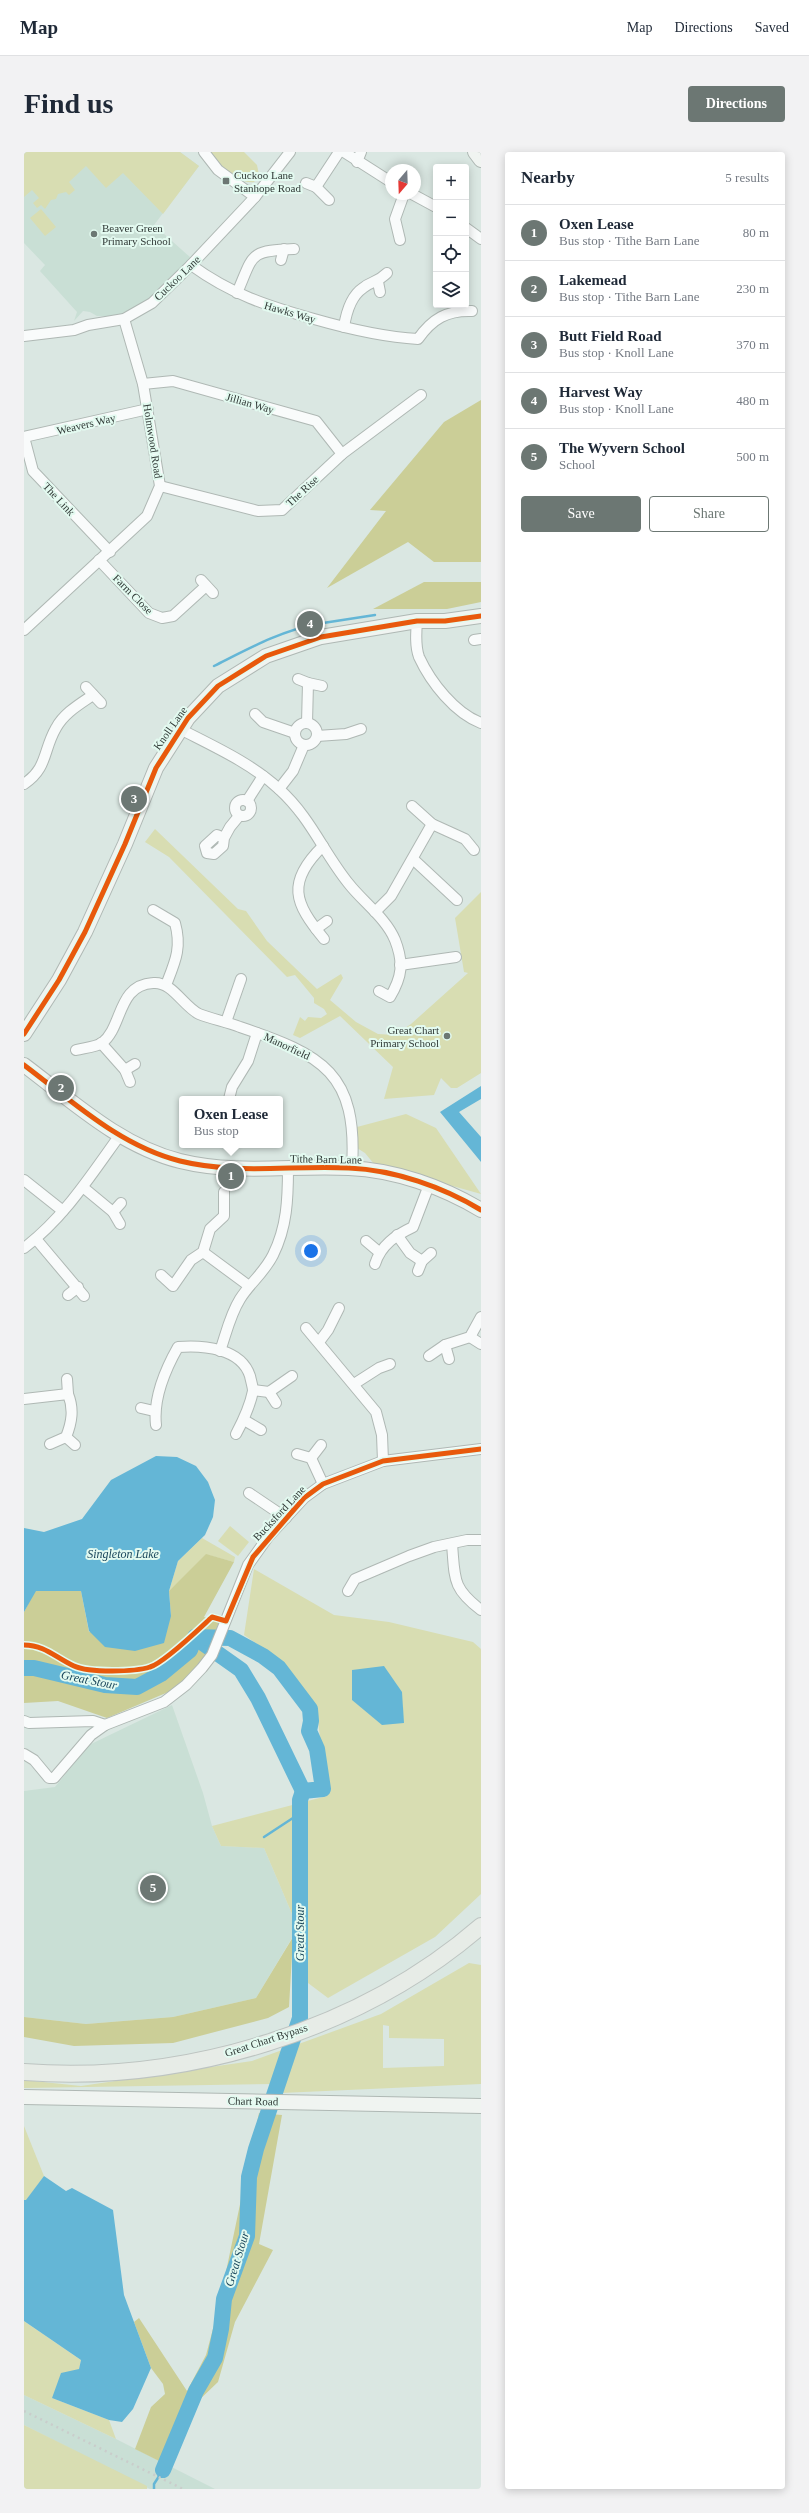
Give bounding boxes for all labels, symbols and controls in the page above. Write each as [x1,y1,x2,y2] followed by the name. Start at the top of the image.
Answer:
[20,17,58,38] text: Map
[627,20,652,35] text: Map
[674,20,733,35] text: Directions
[755,20,789,35] text: Saved
[688,86,785,122] button: Directions
[24,88,114,119] text: Find us
[385,164,421,200] north arrow
[433,164,469,308] map controls
[433,164,469,200] button: +
[521,168,575,187] text: Nearby
[234,169,301,194] place label: Cuckoo Lane Stanhope Road
[725,170,769,185] text: 5 results
[221,176,231,186] marker: Cuckoo Lane Stanhope Road
[433,200,469,236] button: −
[559,216,634,232] text: Oxen Lease
[102,222,171,247] place label: Beaver Green Primary School
[531,225,537,240] text: 1
[743,225,769,240] text: 80 m
[89,229,99,239] marker: Beaver Green Primary School
[559,233,699,248] text: Bus stop · Tithe Barn Lane
[433,236,469,272] button: locate
[152,253,202,303] street label: Cuckoo Lane
[433,272,469,308] button: layers
[559,272,627,288] text: Lakemead
[531,281,537,296] text: 2
[736,281,769,296] text: 230 m
[559,289,699,304] text: Bus stop · Tithe Barn Lane
[263,299,318,325] street label: Hawks Way
[559,328,662,344] text: Butt Field Road
[531,337,537,352] text: 3
[736,337,769,352] text: 370 m
[559,345,674,360] text: Bus stop · Knoll Lane
[559,384,642,400] text: Harvest Way
[225,390,276,416] street label: Jillian Way
[531,393,537,408] text: 4
[736,393,769,408] text: 480 m
[559,401,674,416] text: Bus stop · Knoll Lane
[141,403,165,480] street label: Holmwood Road
[55,411,117,437] street label: Weavers Way
[559,440,685,456] text: The Wyvern School
[531,449,537,464] text: 5
[736,449,769,464] text: 500 m
[559,457,595,472] text: School
[283,473,321,509] street label: The Rise
[41,480,78,518] street label: The Link
[521,496,641,532] button: Save
[649,496,769,532] button: Share
[111,572,155,616] street label: Farm Close
[297,609,323,639] pin: 4
[151,704,189,752] street label: Knoll Lane
[121,784,147,814] pin: 3
[370,1024,439,1049] place label: Great Chart Primary School
[262,1030,312,1062] street label: Manorfield
[442,1031,452,1041] marker: Great Chart Primary School
[48,1073,74,1103] pin: 2
[179,1096,283,1148] popup
[194,1106,268,1122] text: Oxen Lease
[194,1123,239,1138] text: Bus stop
[290,1152,362,1166] street label: Tithe Barn Lane
[218,1161,244,1191] pin: 1
[301,1241,321,1261] your location
[251,1483,308,1543] street label: Bucksford Lane
[87,1547,160,1561] water label: Singleton Lake
[60,1668,118,1692] water label: Great Stour
[140,1873,166,1903] pin: 5
[293,1904,307,1961] water label: Great Stour
[223,2021,309,2059] street label: Great Chart Bypass
[228,2095,279,2107] street label: Chart Road
[222,2230,252,2288] water label: Great Stour

